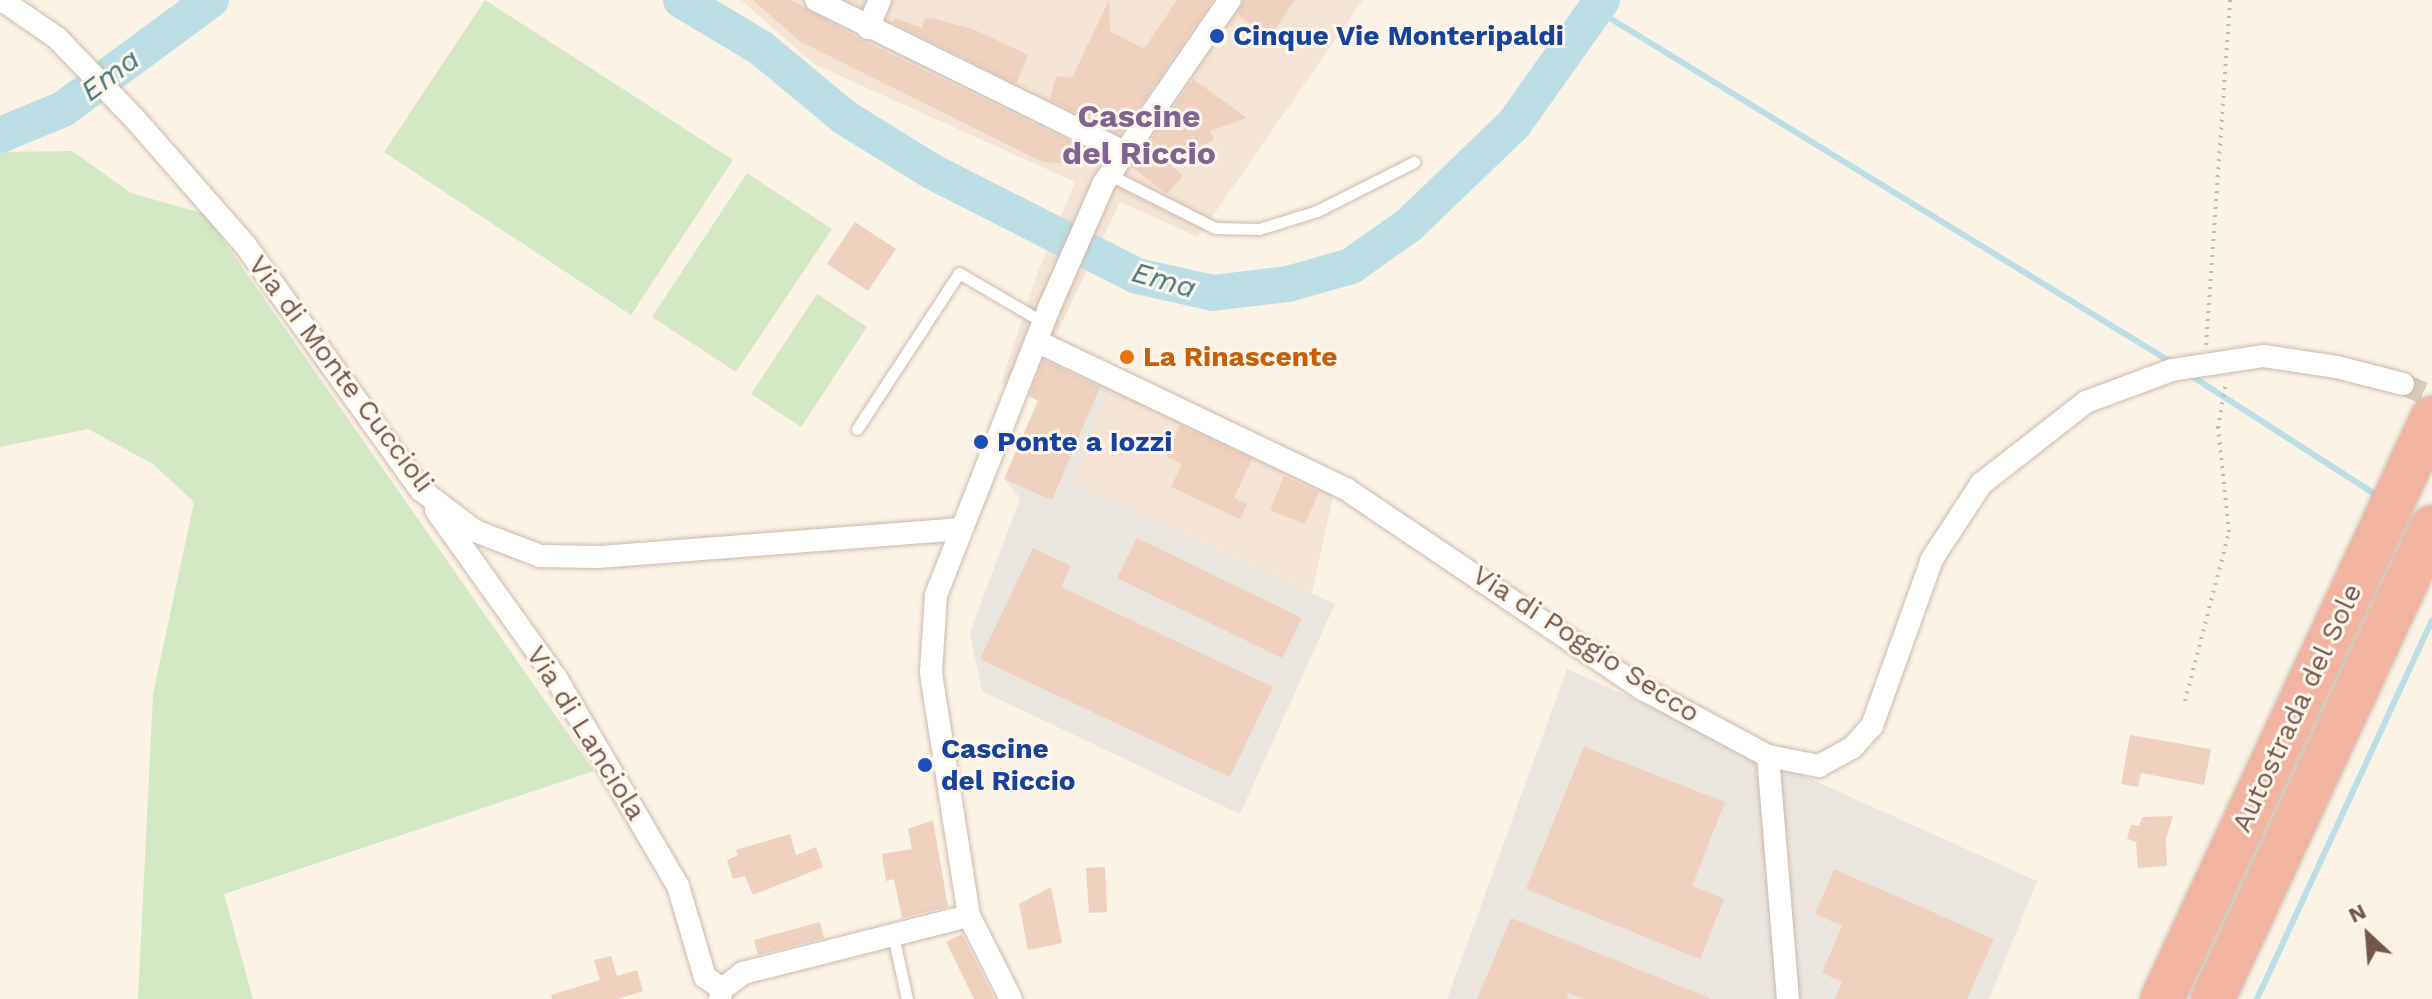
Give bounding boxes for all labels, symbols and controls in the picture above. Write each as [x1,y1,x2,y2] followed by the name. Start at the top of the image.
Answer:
[1233,19,1565,53] place label: Cinque Vie Monteripaldi
[1208,27,1226,45] marker: Cinque Vie Monteripaldi
[73,41,147,109] water label: Ema
[1062,98,1216,173] district label: Cascine del Riccio
[241,249,441,499] street label: Via di Monte Cuccioli
[1128,254,1200,306] water label: Ema
[1143,340,1338,374] place label: La Rinascente
[1118,348,1136,366] marker: La Rinascente
[997,425,1173,459] place label: Ponte a Iozzi
[972,433,990,451] marker: Ponte a Iozzi
[1466,558,1706,730] street label: Via di Poggio Secco
[2224,578,2370,838] street label: Autostrada del Sole
[519,639,653,827] street label: Via di Lanciola
[941,732,1076,798] place label: Cascine del Riccio
[916,756,934,774] marker: Cascine del Riccio
[2328,895,2408,975] north arrow
[2344,898,2370,928] text: N

